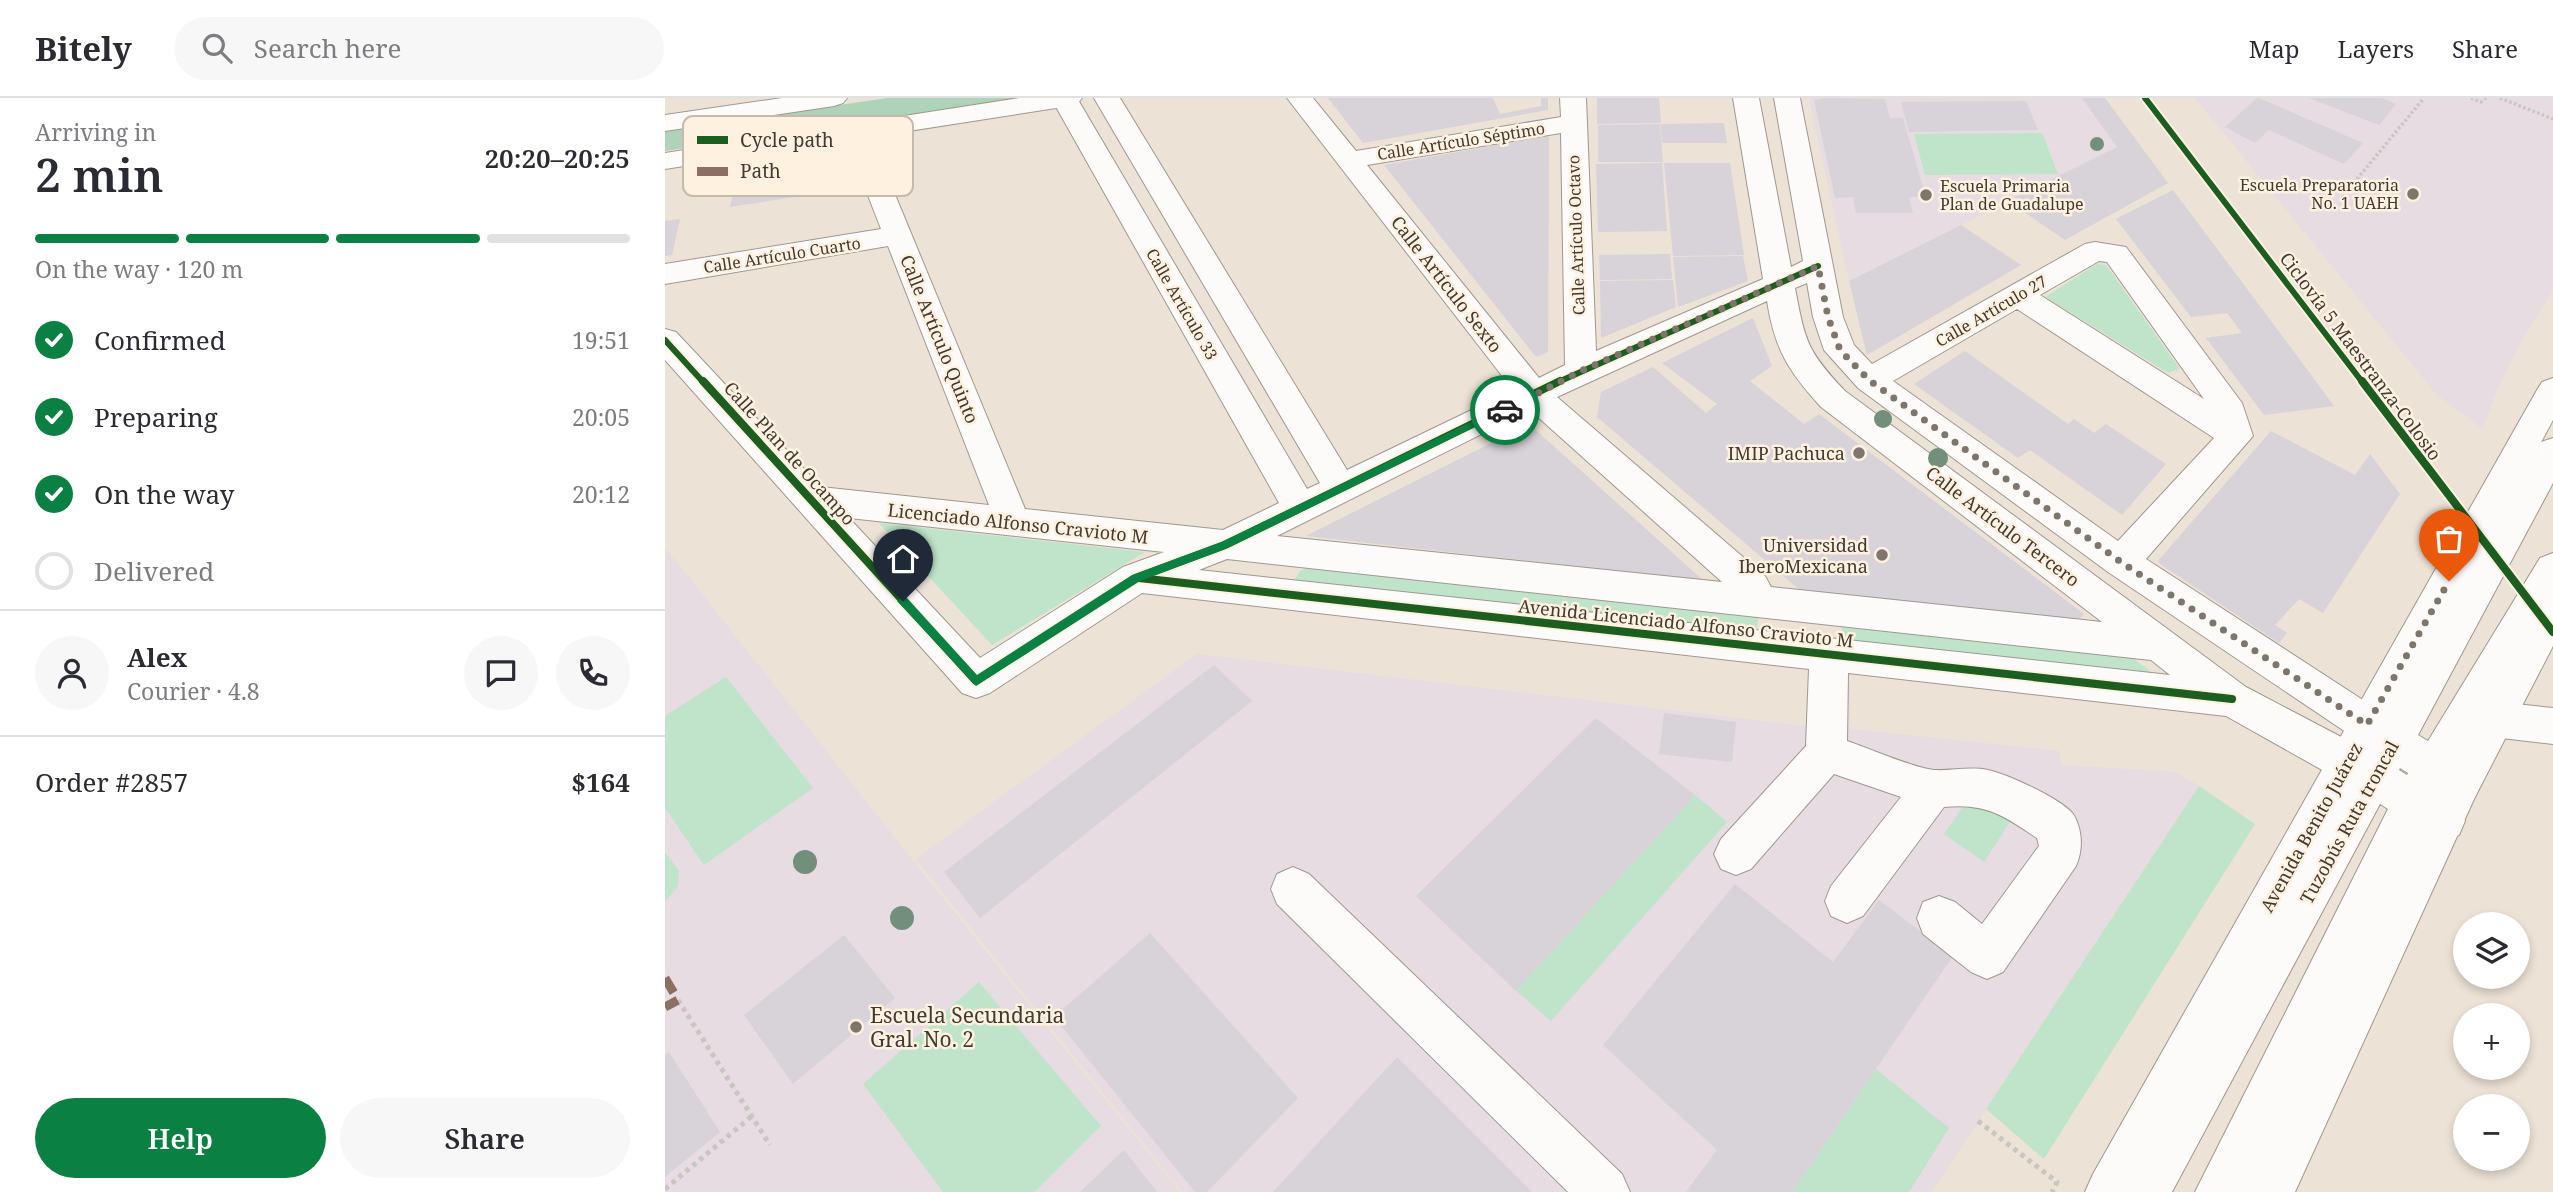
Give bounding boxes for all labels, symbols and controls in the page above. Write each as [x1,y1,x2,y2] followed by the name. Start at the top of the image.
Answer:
[174,17,664,80] search box
[35,26,132,71] text: Bitely
[198,29,236,67] icon: search
[254,30,401,66] text: Search here
[2249,32,2300,65] text: Map
[2338,32,2414,65] text: Layers
[2452,32,2518,65] text: Share
[35,116,156,148] text: Arriving in
[683,116,913,196] legend
[1376,117,1546,165] street label: Calle Artículo Séptimo
[740,127,834,153] text: Cycle path
[484,140,630,176] text: 20:20–20:25
[35,143,163,205] text: 2 min
[1562,155,1590,315] street label: Calle Artículo Octavo
[740,158,781,184] text: Path
[2240,174,2399,214] place label: Escuela Preparatoria No. 1 UAEH
[1940,175,2084,215] place label: Escuela Primaria Plan de Guadalupe
[2405,186,2421,202] marker: Escuela Preparatoria No. 1 UAEH
[1918,187,1934,203] marker: Escuela Primaria Plan de Guadalupe
[1386,211,1508,357] street label: Calle Artículo Sexto
[702,232,862,278] street label: Calle Artículo Cuarto
[1141,244,1223,364] street label: Calle Artículo 33
[2275,247,2447,465] street label: Ciclovía 5 Maestranza-Colosio
[895,251,985,427] street label: Calle Artículo Quinto
[35,253,243,285] text: On the way · 120 m
[1931,270,2051,352] street label: Calle Artículo 27
[35,321,73,359] icon: check
[94,322,226,358] text: Confirmed
[572,324,630,356] text: 19:51
[1470,375,1540,445] courier
[719,376,861,530] street label: Calle Plan de Ocampo
[1486,391,1524,429] icon: car
[35,398,73,436] icon: check
[94,399,218,435] text: Preparing
[572,401,630,433] text: 20:05
[1728,441,1845,465] place label: IMIP Pachuca
[1851,445,1867,461] marker: IMIP Pachuca
[1921,460,2085,592] street label: Calle Artículo Tercero
[35,475,73,513] icon: check
[94,476,234,512] text: On the way
[572,478,630,510] text: 20:12
[886,497,1150,549] street label: Licenciado Alfonso Cravioto M
[2419,509,2479,581] pin
[2430,520,2468,558] icon: bag
[873,529,933,601] pin
[1738,533,1868,578] place label: Universidad IberoMexicana
[884,540,922,578] icon: home
[1874,547,1890,563] marker: Universidad IberoMexicana
[94,553,214,589] text: Delivered
[1517,593,1855,653] street label: Avenida Licenciado Alfonso Cravioto M
[35,636,109,710] button: person
[464,636,538,710] button: chat
[556,636,630,710] button: phone
[127,639,187,675] text: Alex
[127,675,260,707] text: Courier · 4.8
[2294,736,2404,908] street label: Tuzobús Ruta troncal
[2254,738,2368,916] street label: Avenida Benito Juárez
[35,764,188,800] text: Order #2857
[571,764,630,800] text: $164
[2453,912,2530,1171] map controls
[2453,912,2530,989] button: layers
[870,1001,1064,1053] place label: Escuela Secundaria Gral. No. 2
[2453,1003,2530,1080] button: +
[848,1019,864,1035] marker: Escuela Secundaria Gral. No. 2
[2453,1094,2530,1171] button: −
[35,1098,326,1178] button: Help
[340,1098,630,1178] button: Share

